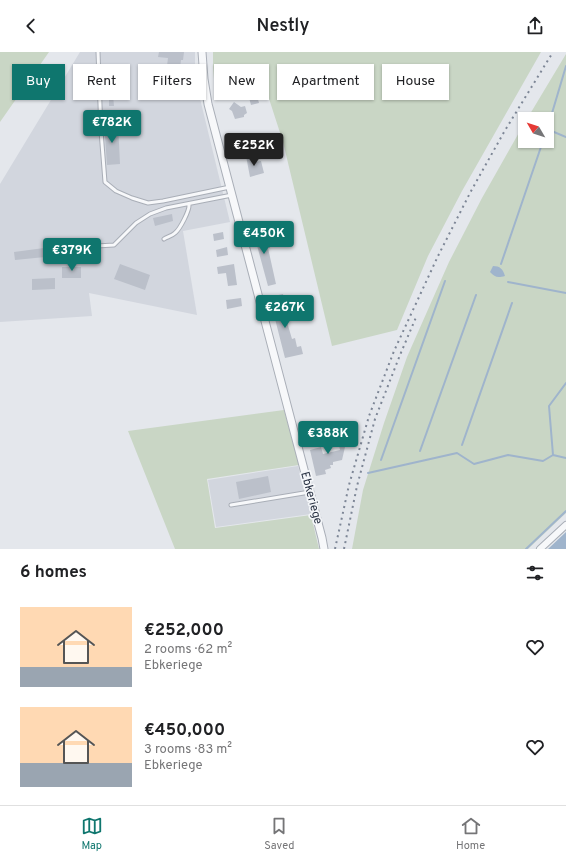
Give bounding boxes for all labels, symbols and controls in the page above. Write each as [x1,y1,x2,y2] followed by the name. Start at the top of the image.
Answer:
[20,15,42,37] icon: back
[257,15,309,38] text: Nestly
[524,15,546,37] icon: share
[12,64,65,100] chip: Buy
[73,64,130,100] chip: Rent
[138,64,206,100] chip: Filters
[214,64,269,100] chip: New
[277,64,374,100] chip: Apartment
[382,64,449,100] chip: House
[84,110,140,144] pin: €782K
[518,112,554,148] north arrow
[518,112,554,148] map controls
[92,115,132,131] text: €782K
[226,133,282,167] pin: €252K
[233,138,275,154] text: €252K
[236,221,292,255] pin: €450K
[243,226,285,242] text: €450K
[44,238,100,272] pin: €379K
[52,243,92,259] text: €379K
[257,295,313,329] pin: €267K
[265,300,305,316] text: €267K
[300,421,356,455] pin: €388K
[307,426,349,442] text: €388K
[296,470,326,526] street label: Ebkeriege
[20,562,87,584] text: 6 homes
[524,562,546,584] icon: filters
[144,620,224,642] text: €252,000
[52,623,100,671] icon: home
[524,636,546,658] icon: heart
[144,642,232,658] text: 2 rooms · 62 m²
[144,658,203,674] text: Ebkeriege
[144,720,225,742] text: €450,000
[52,723,100,771] icon: home
[524,736,546,758] icon: heart
[144,742,232,758] text: 3 rooms · 83 m²
[144,758,203,774] text: Ebkeriege
[81,815,103,853] tab: Map
[264,815,295,853] tab: Saved
[456,815,485,853] tab: Home

